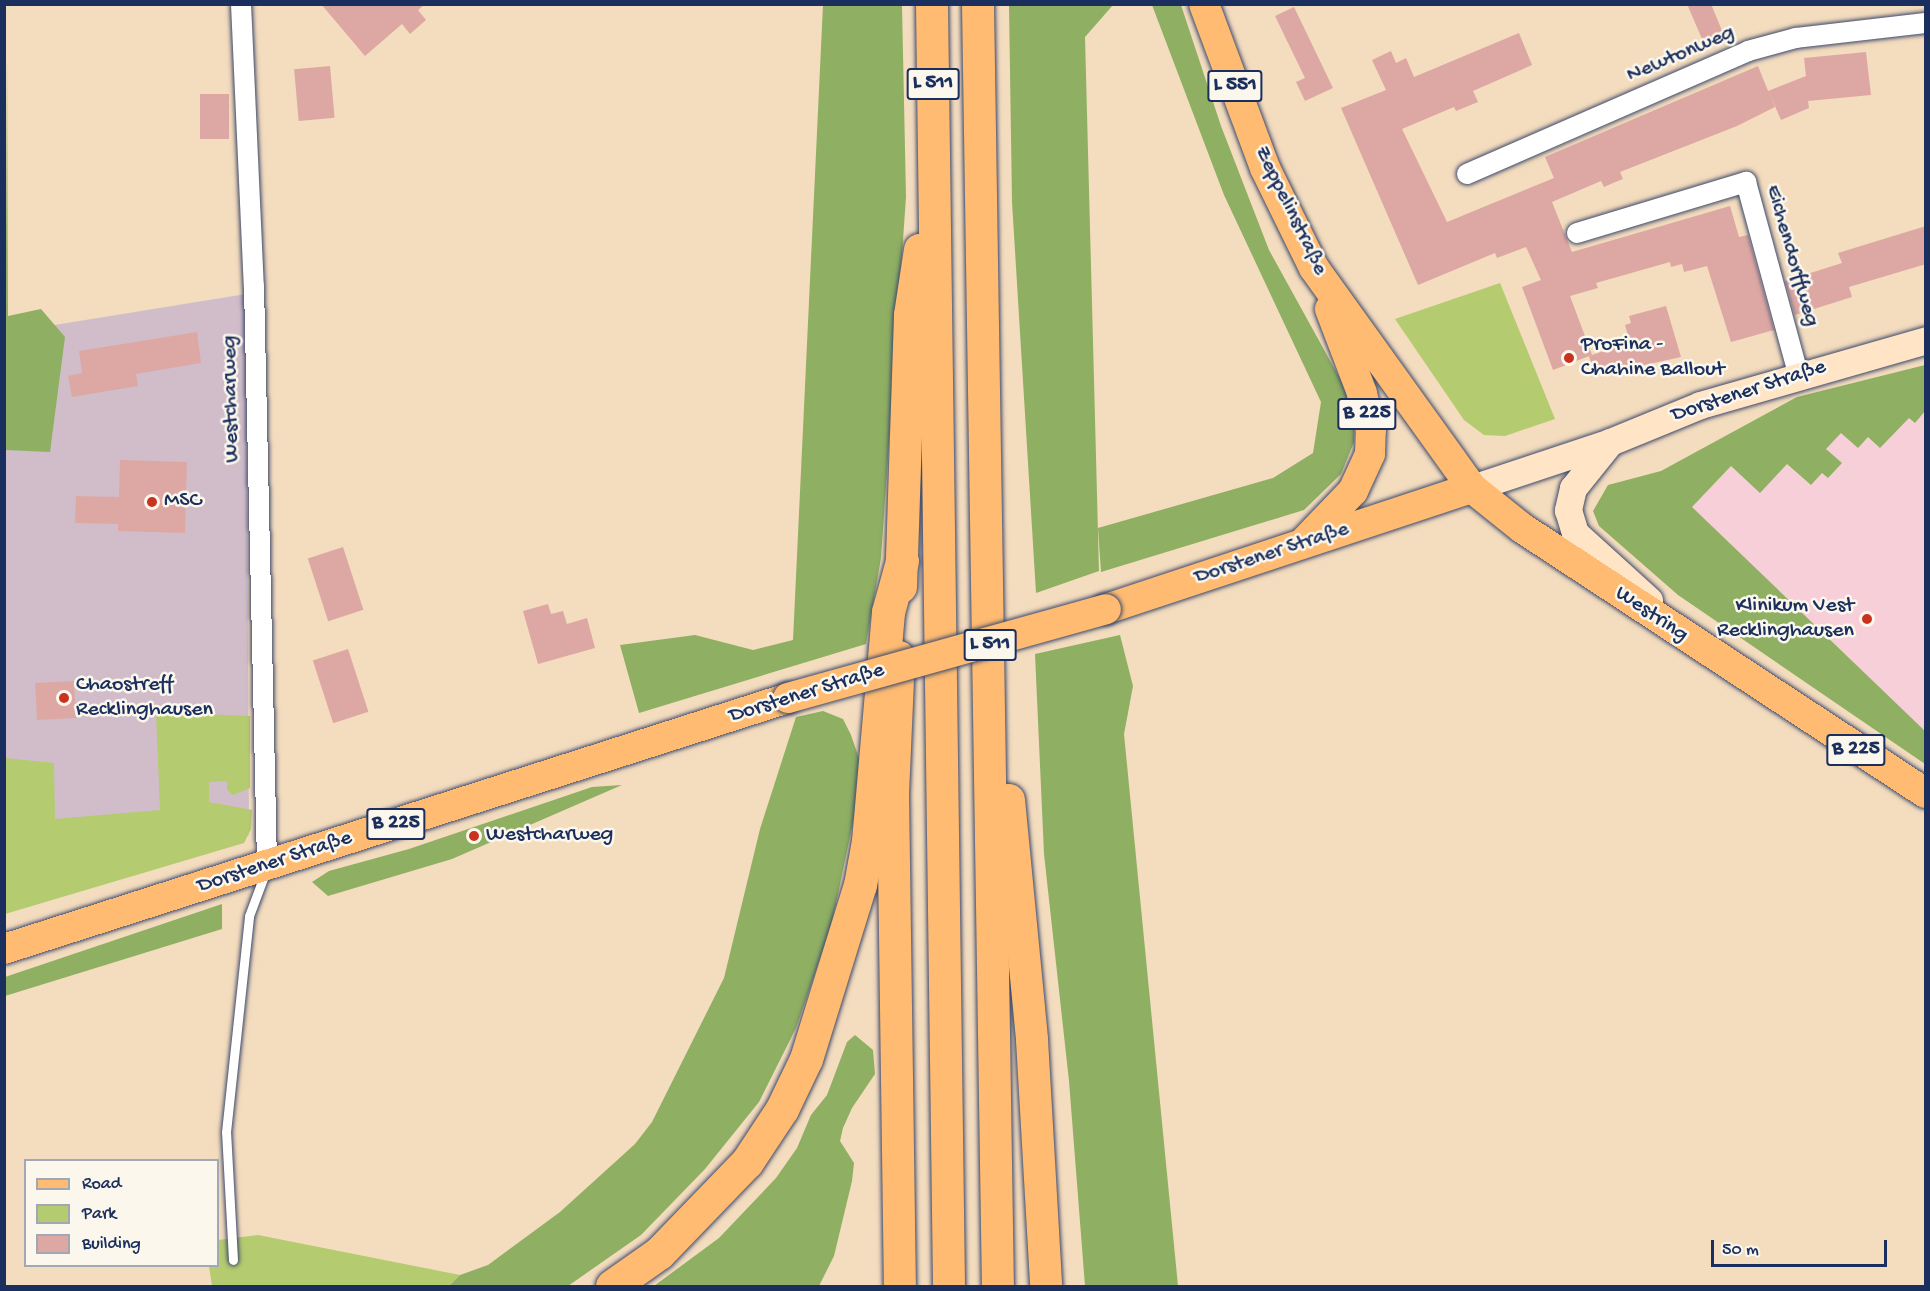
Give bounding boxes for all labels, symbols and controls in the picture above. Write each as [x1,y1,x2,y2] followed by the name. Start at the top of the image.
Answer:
[1623,20,1739,90] street label: Newtonweg
[906,66,960,102] road number: L 511
[1206,68,1264,104] road number: L 551
[1247,142,1333,280] street label: Zeppelinstraße
[1758,182,1824,330] street label: Eichendorffweg
[1581,332,1724,384] place label: ProFina - Chahine Ballout
[218,335,246,463] street label: Westcharweg
[1562,351,1576,365] marker: ProFina - Chahine Ballout
[1669,355,1829,429] street label: Dorstener Straße
[1337,396,1397,432] road number: B 225
[164,489,201,515] place label: MSC
[145,495,159,509] marker: MSC
[1192,517,1352,591] street label: Dorstener Straße
[1609,581,1693,649] street label: Westring
[1717,593,1854,644] place label: Klinikum Vest Recklinghausen
[1858,610,1876,628] marker: Klinikum Vest Recklinghausen
[963,627,1017,663] road number: L 511
[726,658,888,730] street label: Dorstener Straße
[76,672,213,724] place label: Chaostreff Recklinghausen
[57,691,71,705] marker: Chaostreff Recklinghausen
[1826,732,1886,768] road number: B 225
[366,806,426,842] road number: B 225
[486,823,613,849] place label: Westcharweg
[195,826,355,900] street label: Dorstener Straße
[467,829,481,843] marker: Westcharweg
[24,1159,219,1267] legend
[82,1174,121,1195] text: Road
[82,1204,116,1225] text: Park
[1714,1228,1890,1266] scale bar
[82,1234,141,1255] text: Building
[1722,1240,1759,1261] text: 50 m

